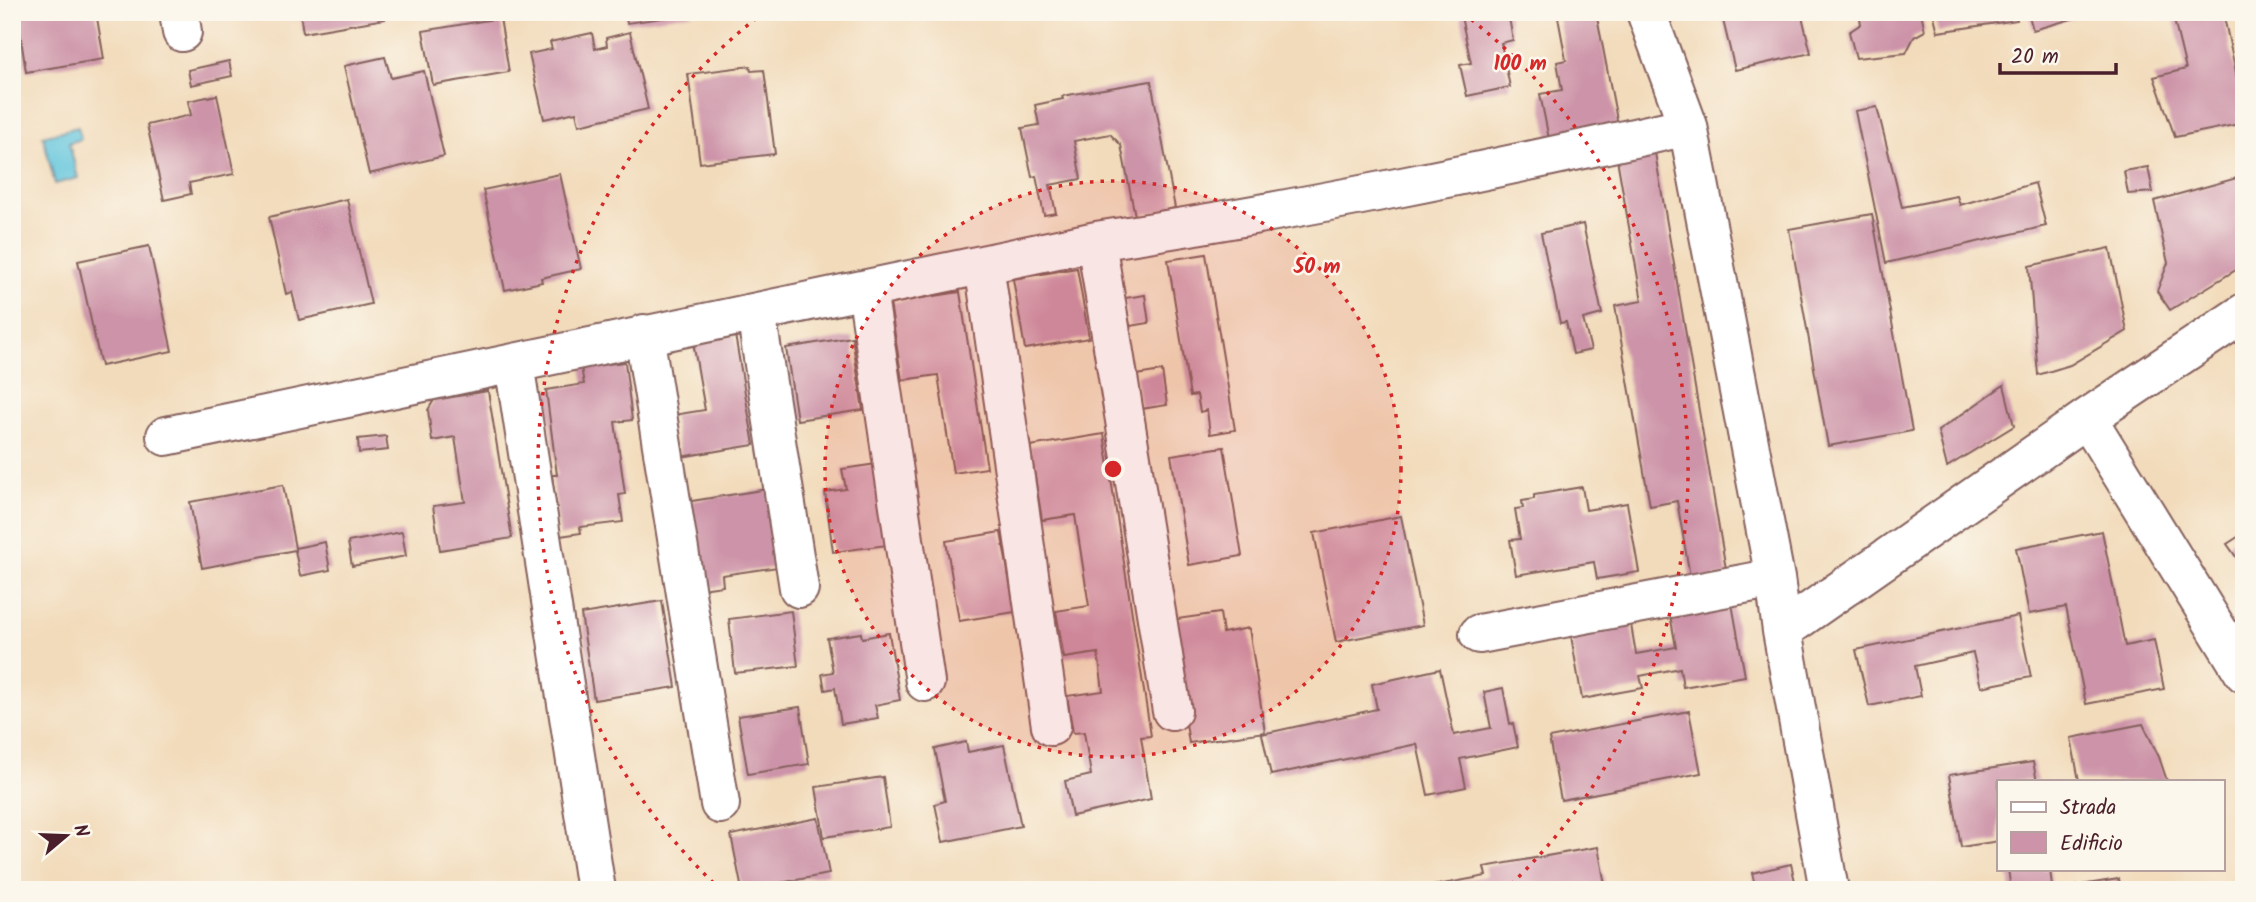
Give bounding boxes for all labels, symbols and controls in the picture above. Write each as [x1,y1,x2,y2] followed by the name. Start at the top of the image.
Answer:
[2000,32,2116,76] scale bar
[2011,41,2059,74] text: 20 m
[1493,48,1547,81] text: 100 m
[1293,251,1340,284] text: 50 m
[1101,457,1125,481] centre of rings
[1997,780,2224,870] legend
[2060,792,2116,825] text: Strada
[32,800,102,870] north arrow
[64,821,96,842] text: N
[2060,828,2123,861] text: Edificio

